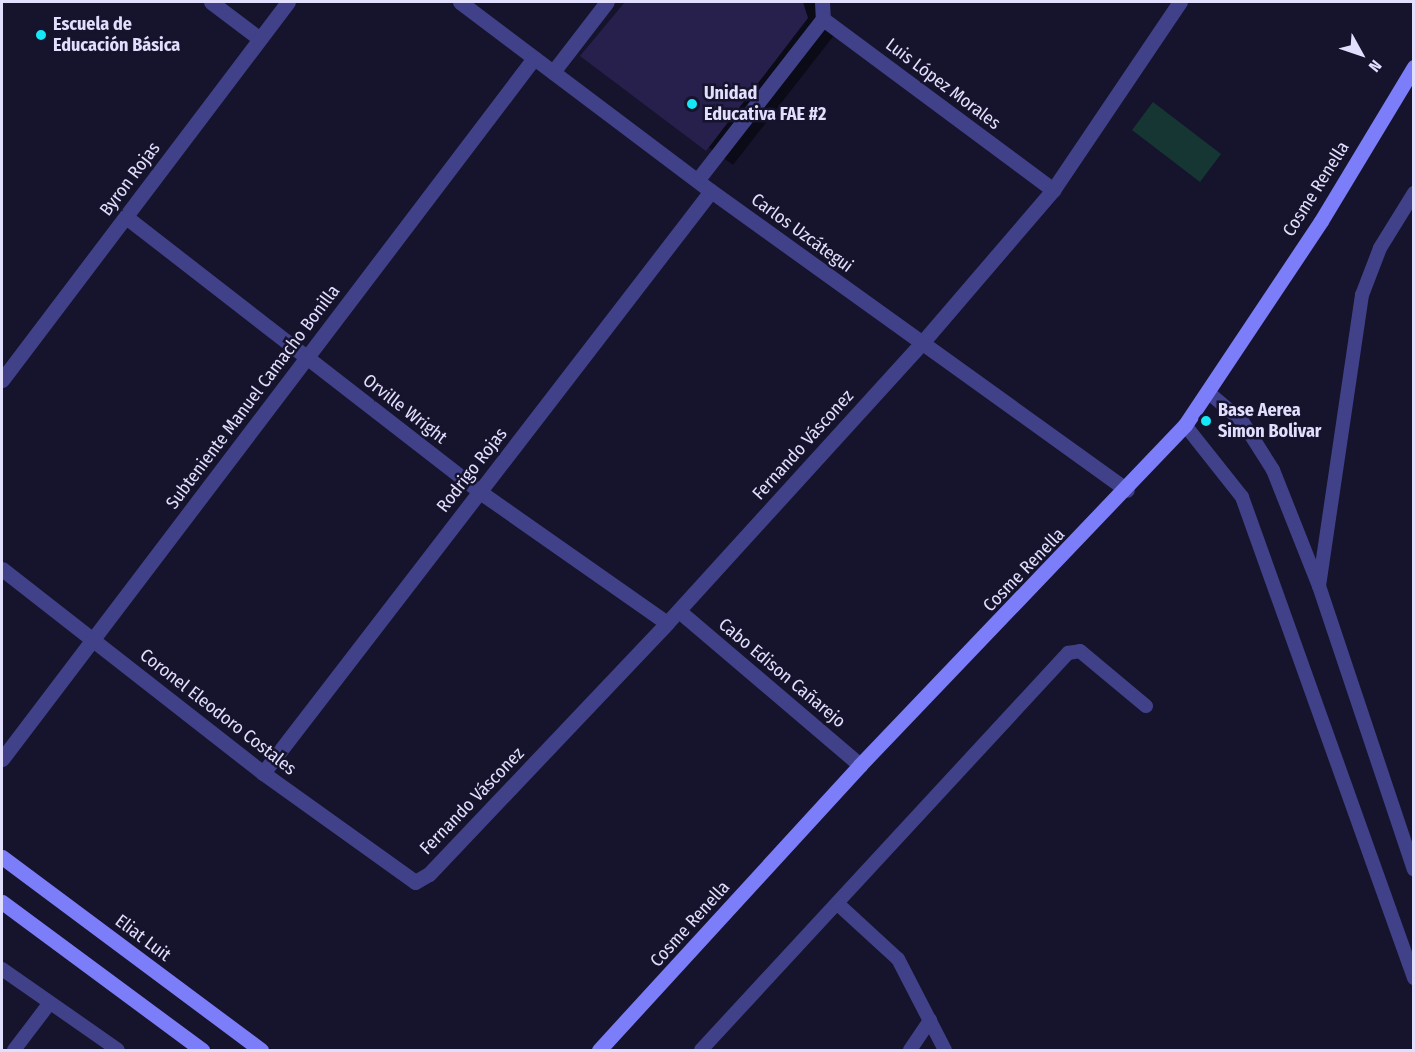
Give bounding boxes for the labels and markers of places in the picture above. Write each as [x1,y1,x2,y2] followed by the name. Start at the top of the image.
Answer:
[53,14,180,57] place label: Escuela de Educación Básica
[34,28,48,42] marker: Escuela de Educación Básica
[704,83,826,125] place label: Unidad Educativa FAE #2
[685,97,699,111] marker: Unidad Educativa FAE #2
[1218,400,1321,442] place label: Base Aerea Simon Bolivar
[1199,414,1213,428] marker: Base Aerea Simon Bolivar

